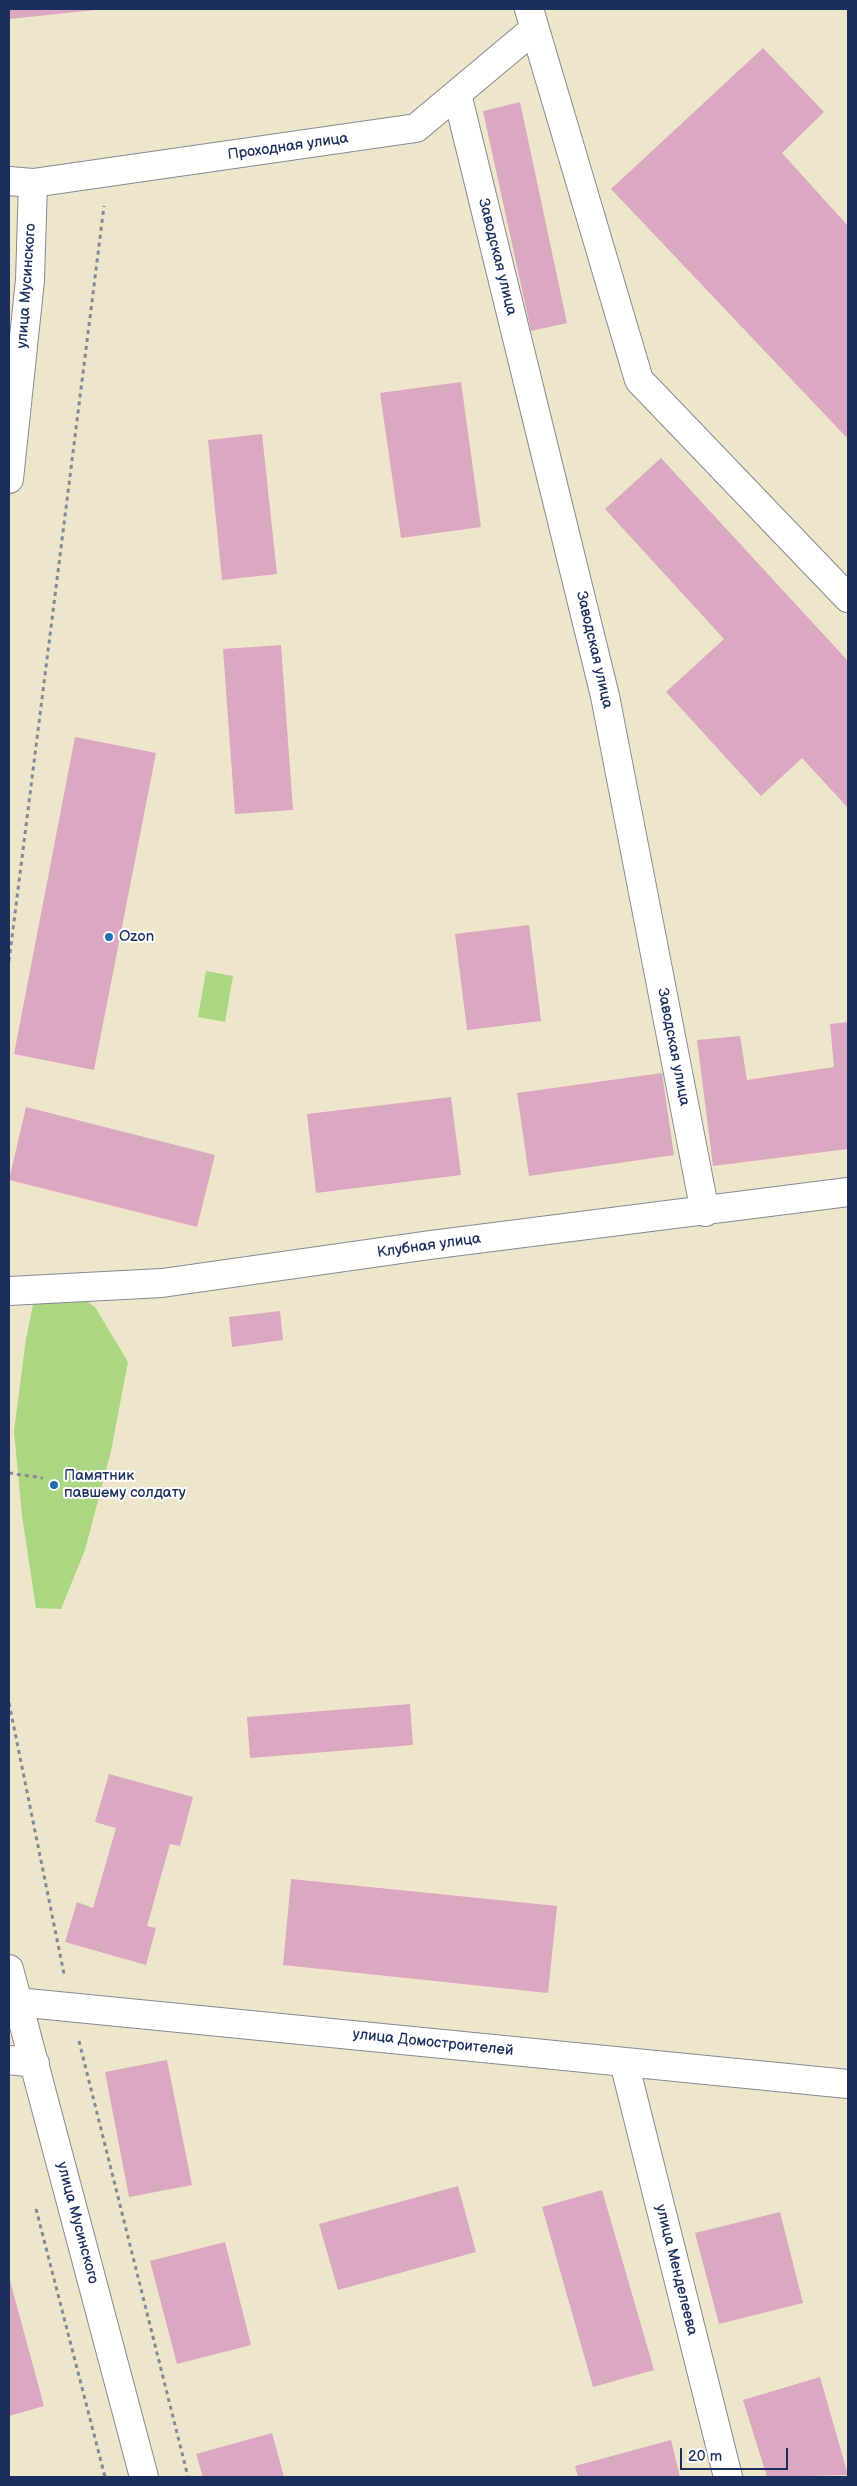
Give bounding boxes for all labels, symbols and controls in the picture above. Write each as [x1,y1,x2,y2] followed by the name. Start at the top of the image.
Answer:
[226,130,350,164] street label: Проходная улица
[474,197,520,317] street label: Заводская улица
[14,223,40,349] street label: улица Мусинского
[572,590,616,710] street label: Заводская улица
[119,928,154,946] place label: Ozon
[103,931,115,943] marker: Ozon
[653,986,693,1108] street label: Заводская улица
[376,1230,482,1262] street label: Клубная улица
[64,1467,186,1502] place label: Памятник павшему солдату
[48,1479,60,1491] marker: Памятник павшему солдату
[352,2026,514,2060] street label: улица Домостроителей
[52,2160,102,2286] street label: улица Мусинского
[651,2203,701,2337] street label: улица Менделеева
[682,2438,790,2470] scale bar
[688,2447,722,2466] text: 20 m

